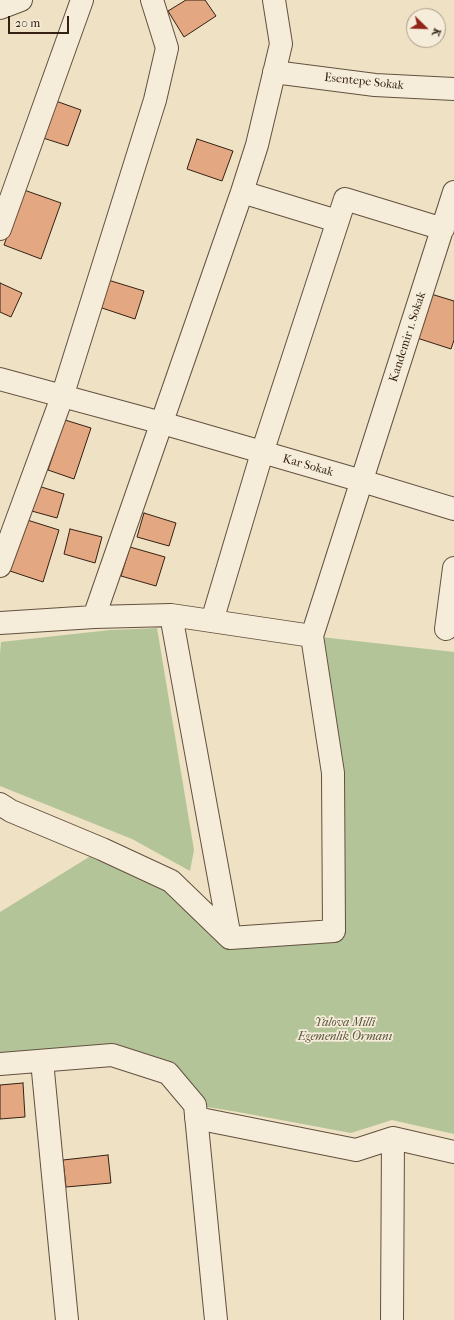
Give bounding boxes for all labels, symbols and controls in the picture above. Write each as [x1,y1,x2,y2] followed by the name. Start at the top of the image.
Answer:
[10,8,71,34] scale bar
[406,8,446,48] north arrow
[15,16,40,30] text: 20 m
[429,26,444,39] text: K
[324,71,404,93] street label: Esentepe Sokak
[387,290,429,384] street label: Kandemir 1. Sokak
[281,452,335,480] street label: Kar Sokak
[298,1016,392,1044] park label: Yalova Millî Egemenlik Ormanı

